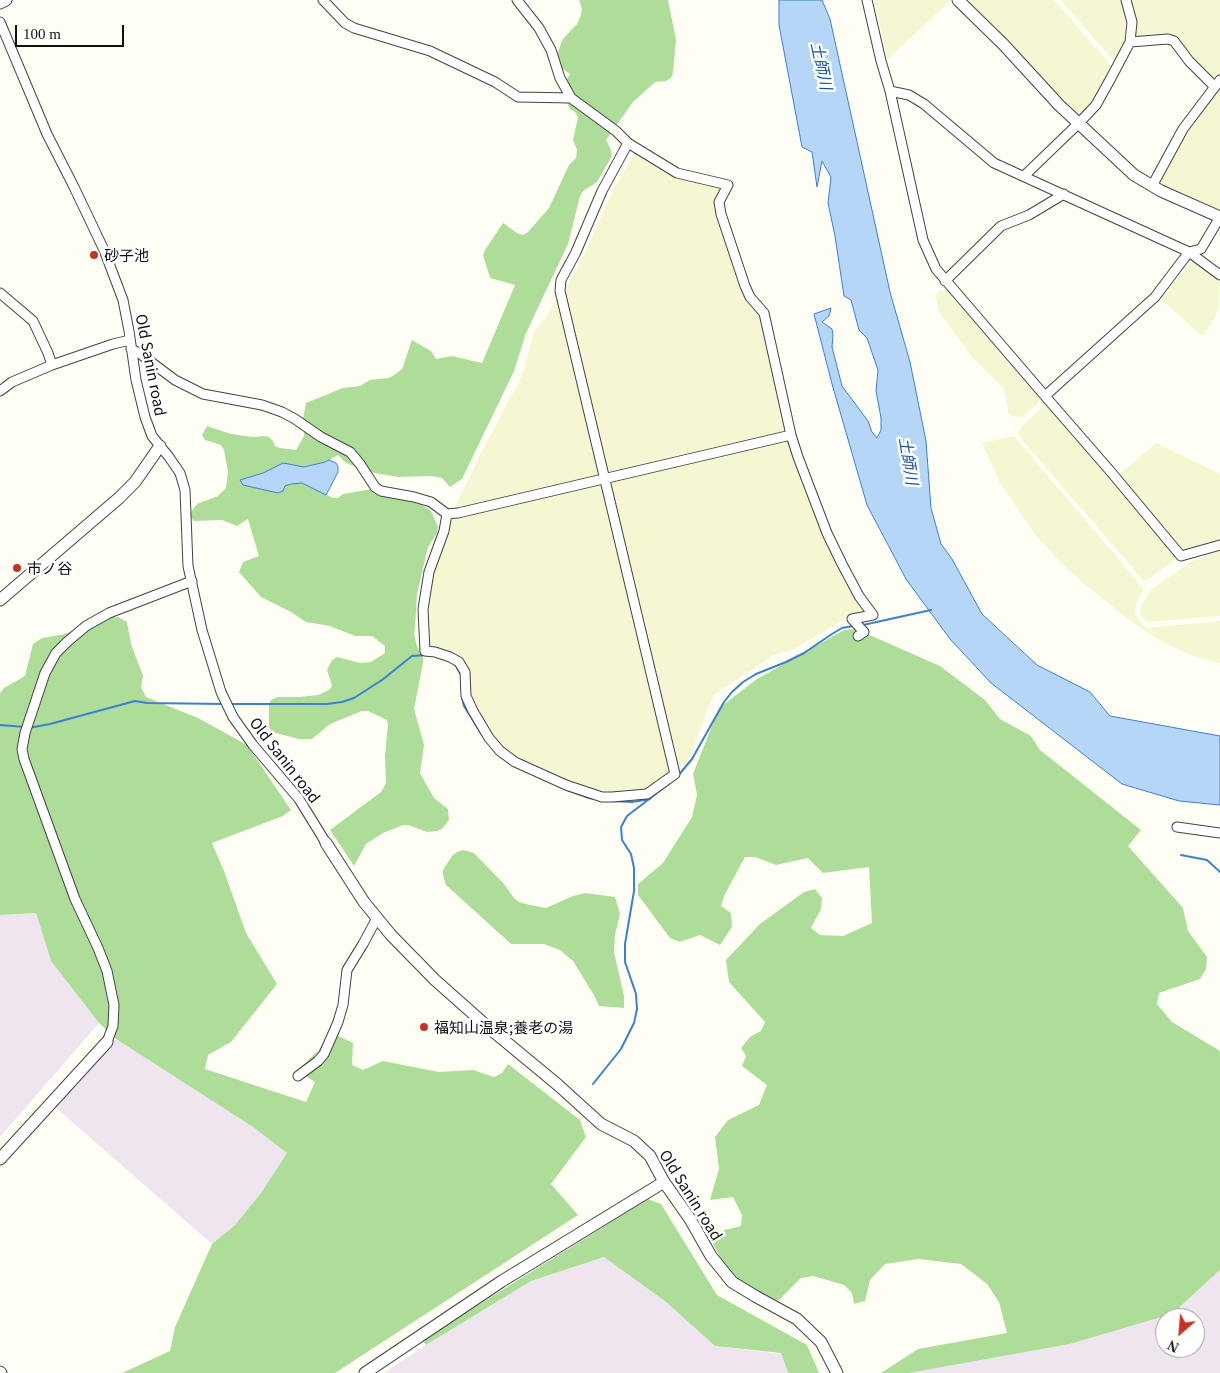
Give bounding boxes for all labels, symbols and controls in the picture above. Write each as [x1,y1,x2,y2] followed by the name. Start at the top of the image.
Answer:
[18,15,126,47] scale bar
[23,26,61,42] text: 100 m
[808,41,836,91] water label: 土師川
[104,246,149,264] place label: 砂子池
[88,249,100,261] marker: 砂子池
[132,313,170,417] street label: Old Sanin road
[896,436,922,486] water label: 土師川
[27,559,72,577] place label: 市ノ谷
[11,562,23,574] marker: 市ノ谷
[246,714,324,806] street label: Old Sanin road
[434,1018,573,1036] place label: 福知山温泉;養老の湯
[418,1021,430,1033] marker: 福知山温泉;養老の湯
[656,1146,726,1244] street label: Old Sanin road
[1155,1308,1205,1358] north arrow
[1166,1337,1181,1355] text: N

